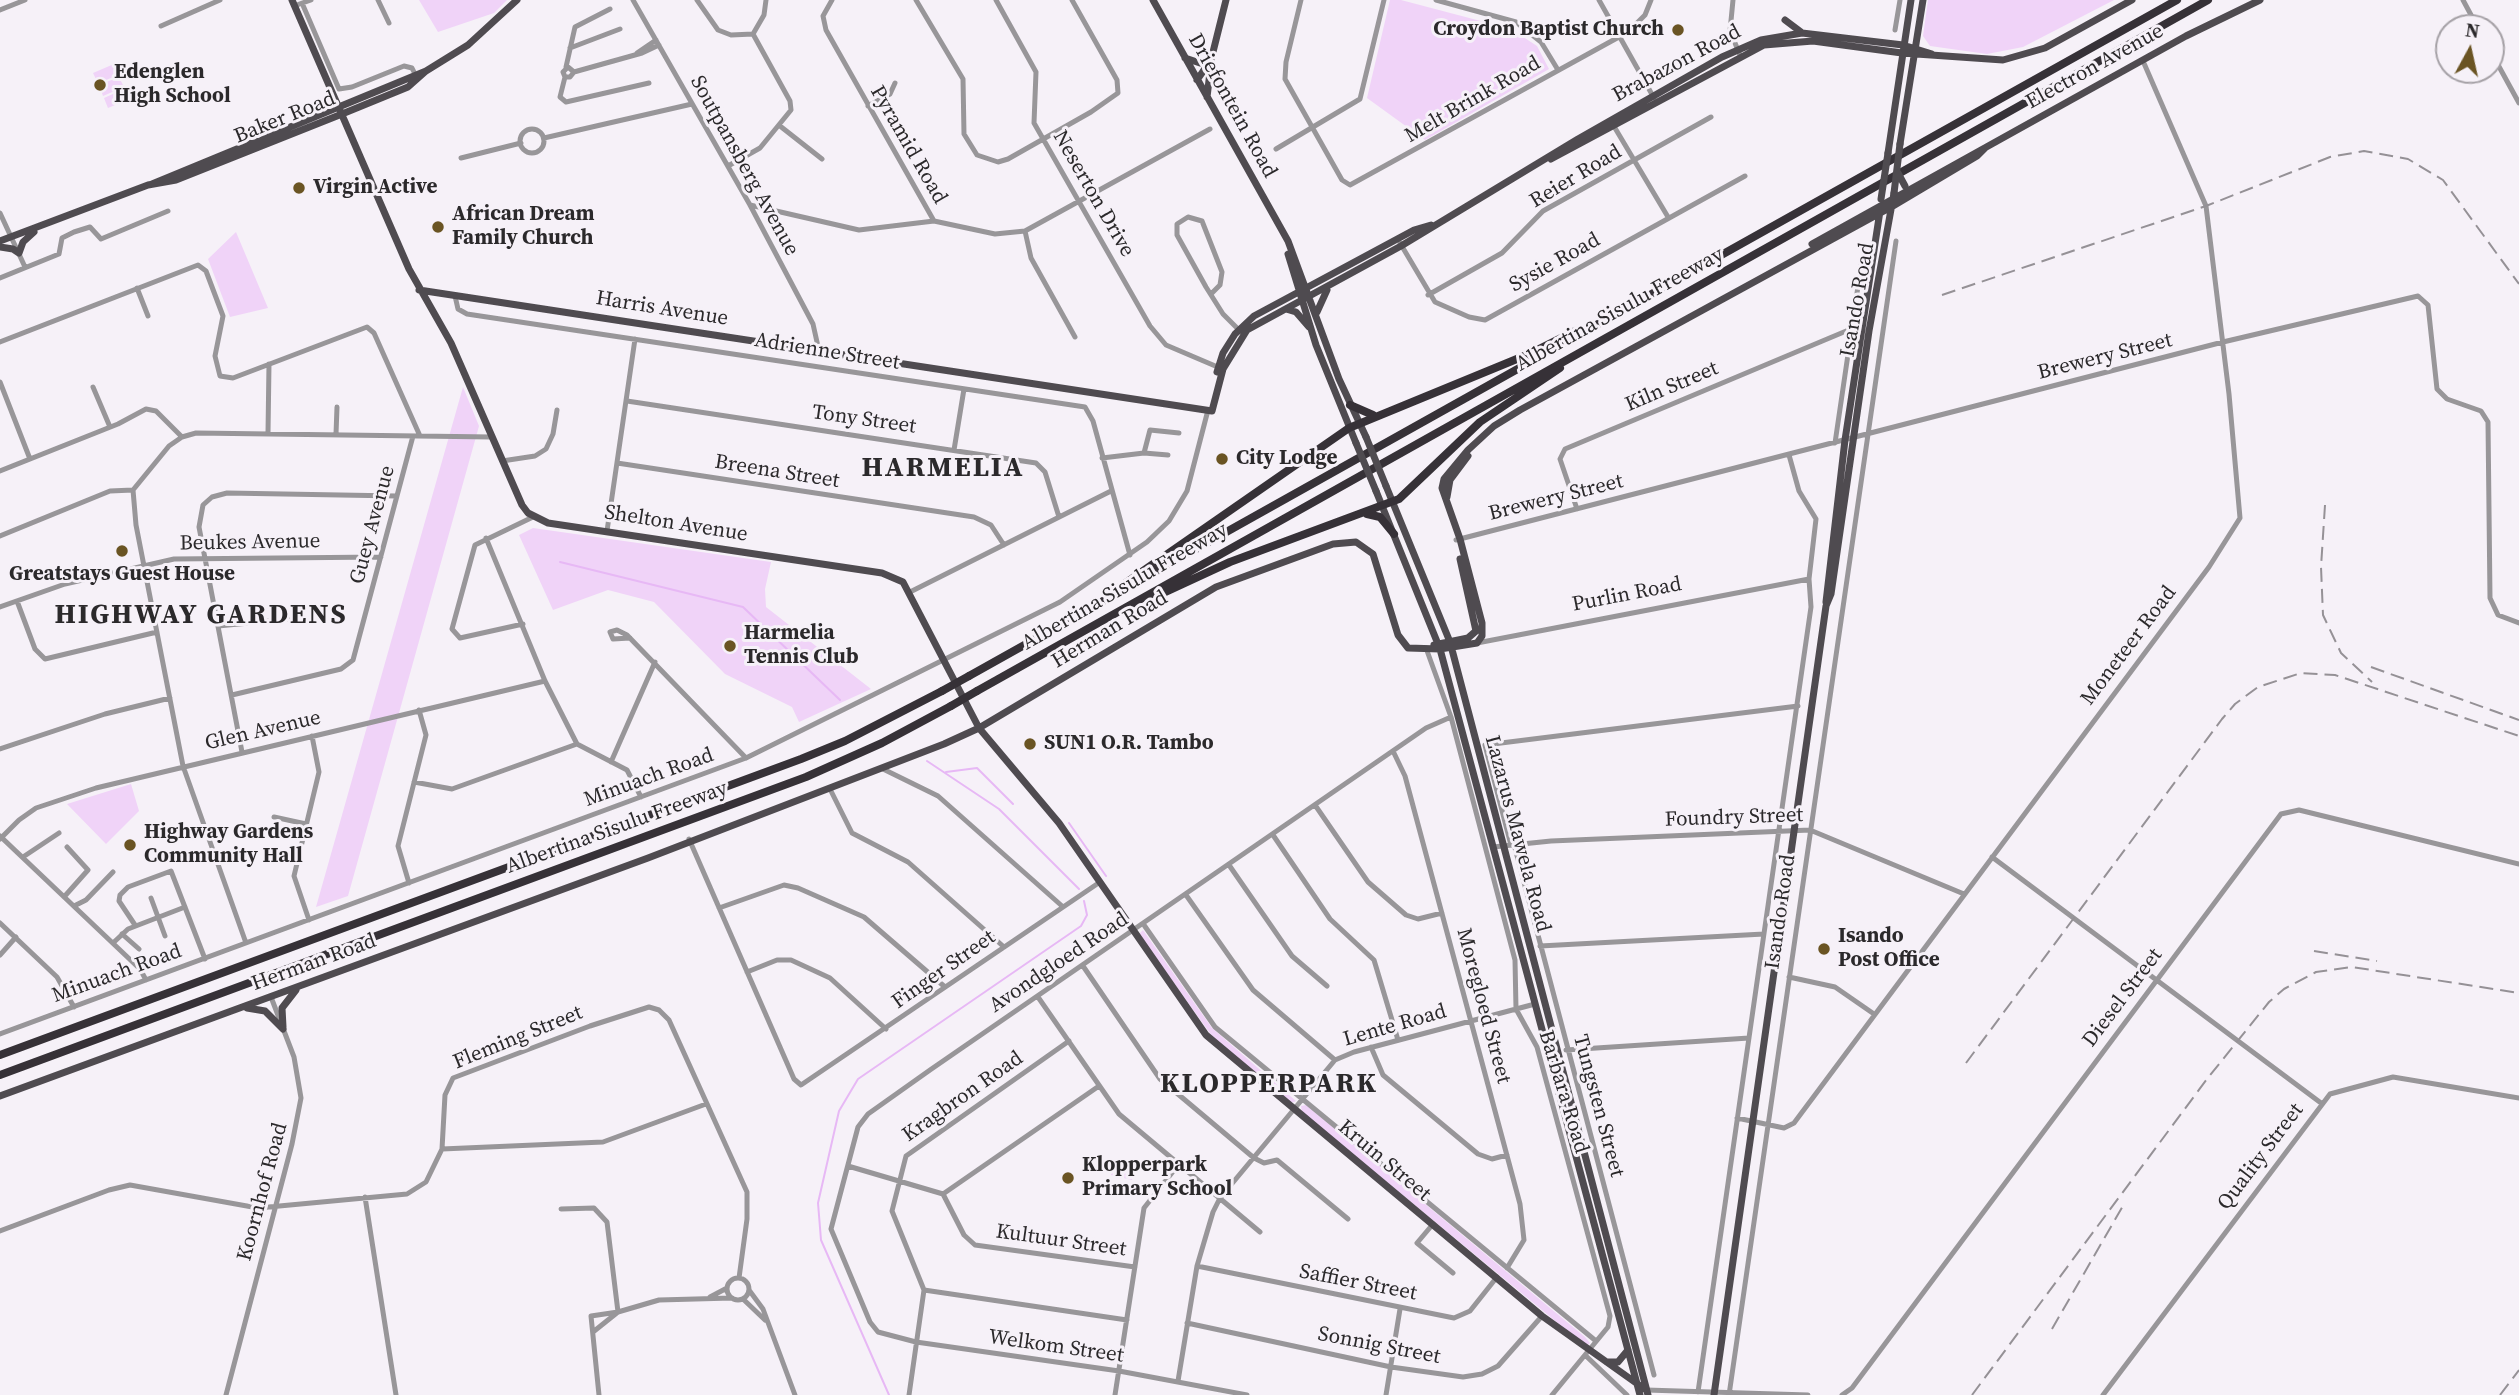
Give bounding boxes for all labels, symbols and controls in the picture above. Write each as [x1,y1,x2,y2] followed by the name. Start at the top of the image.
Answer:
[2435,14,2505,84] north arrow
[2464,16,2481,44] text: N
[1433,17,1664,43] place label: Croydon Baptist Church
[2022,19,2168,115] street label: Electron Avenue
[1609,20,1745,108] street label: Brabazon Road
[1670,22,1686,38] marker: Croydon Baptist Church
[1182,30,1282,182] street label: Driefontein Road
[1401,51,1545,149] street label: Melt Brink Road
[114,60,231,110] place label: Edenglen High School
[684,72,804,260] street label: Soutpansberg Avenue
[92,77,108,93] marker: Edenglen High School
[864,81,952,209] street label: Pyramid Road
[231,86,339,150] street label: Baker Road
[1047,126,1139,262] street label: Neserton Drive
[1526,140,1626,214] street label: Reier Road
[313,175,437,201] place label: Virgin Active
[291,180,307,196] marker: Virgin Active
[452,202,595,252] place label: African Dream Family Church
[430,219,446,235] marker: African Dream Family Church
[1505,228,1605,298] street label: Sysie Road
[1836,241,1880,359] street label: Isando Road
[1512,242,1728,378] street label: Albertina Sisulu Freeway
[594,286,730,332] street label: Harris Avenue
[753,328,901,376] street label: Adrienne Street
[2035,328,2175,386] street label: Brewery Street
[1622,356,1722,418] street label: Kiln Street
[810,400,918,440] street label: Tony Street
[1236,446,1337,472] place label: City Lodge
[713,450,841,494] street label: Breena Street
[1214,451,1230,467] marker: City Lodge
[862,452,1024,486] district label: HARMELIA
[345,463,401,587] street label: Guey Avenue
[1486,469,1626,527] street label: Brewery Street
[603,500,749,548] street label: Shelton Avenue
[1017,518,1233,656] street label: Albertina Sisulu Freeway
[179,529,321,557] street label: Beukes Avenue
[114,543,130,559] marker: Greatstays Guest House
[9,562,235,588] place label: Greatstays Guest House
[1570,572,1684,618] street label: Purlin Road
[2076,581,2182,711] street label: Moneteer Road
[1048,586,1172,674] street label: Herman Road
[56,599,346,633] district label: HIGHWAY GARDENS
[744,621,859,671] place label: Harmelia Tennis Club
[722,638,738,654] marker: Harmelia Tennis Club
[203,705,323,757] street label: Glen Avenue
[1044,731,1214,757] place label: SUN1 O.R. Tambo
[1479,733,1555,935] street label: Lazarus Mawela Road
[1022,736,1038,752] marker: SUN1 O.R. Tambo
[581,743,717,813] street label: Minuach Road
[503,776,731,880] street label: Albertina Sisulu Freeway
[1664,803,1804,833] street label: Foundry Street
[144,820,313,870] place label: Highway Gardens Community Hall
[122,837,138,853] marker: Highway Gardens Community Hall
[1760,853,1802,971] street label: Isando Road
[985,907,1133,1019] street label: Avondgloed Road
[1838,924,1940,974] place label: Isando Post Office
[887,925,1001,1015] street label: Finger Street
[1450,926,1516,1086] street label: Moregloed Street
[248,929,380,997] street label: Herman Road
[49,939,185,1009] street label: Minuach Road
[1816,941,1832,957] marker: Isando Post Office
[2078,944,2168,1052] street label: Diesel Street
[1341,999,1449,1053] street label: Lente Road
[450,1001,586,1075] street label: Fleming Street
[1532,1028,1594,1156] street label: Barbara Road
[1567,1032,1629,1180] street label: Tungsten Street
[898,1046,1028,1148] street label: Kragbron Road
[1161,1068,1377,1102] district label: KLOPPERPARK
[2213,1099,2309,1215] street label: Quality Street
[1333,1115,1435,1207] street label: Kruin Street
[232,1120,294,1264] street label: Koornhof Road
[1082,1153,1232,1203] place label: Klopperpark Primary School
[1060,1170,1076,1186] marker: Klopperpark Primary School
[994,1219,1128,1263] street label: Kultuur Street
[1297,1259,1419,1307] street label: Saffier Street
[1316,1322,1442,1370] street label: Sonnig Street
[987,1325,1125,1369] street label: Welkom Street

